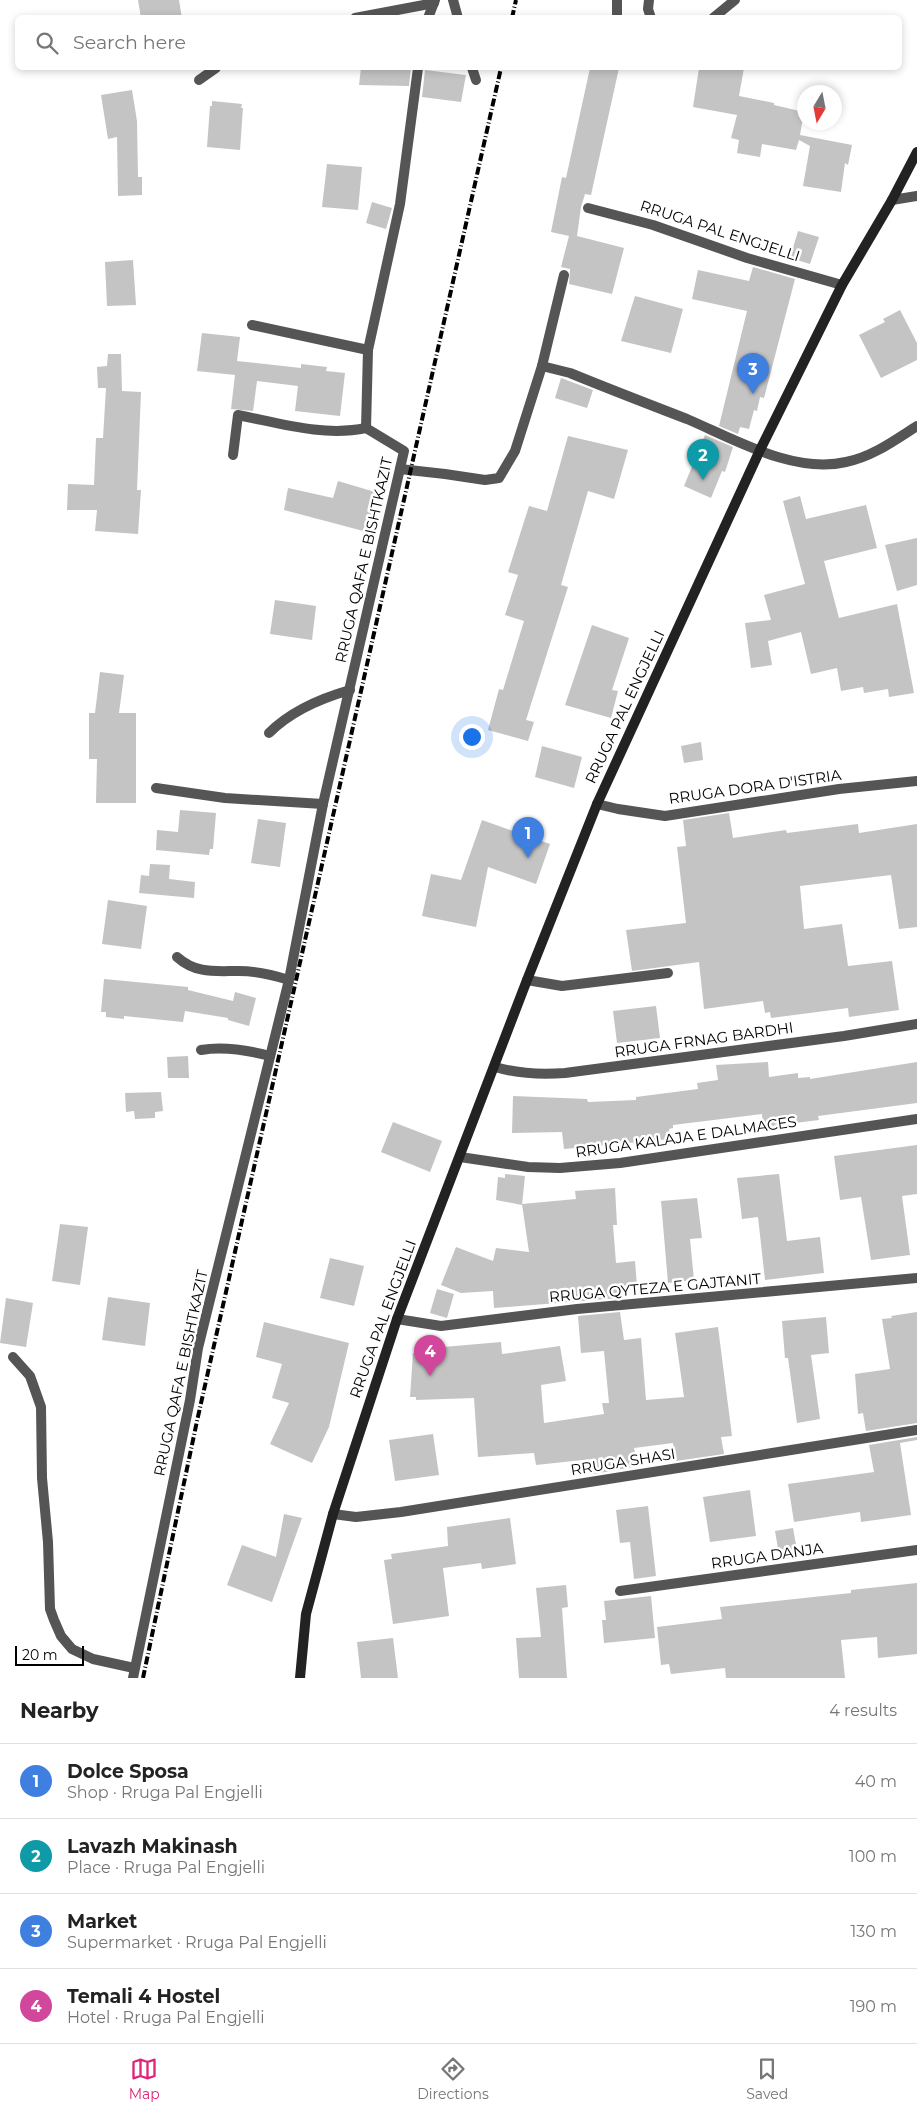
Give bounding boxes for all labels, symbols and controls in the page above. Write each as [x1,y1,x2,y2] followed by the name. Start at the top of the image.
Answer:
[15,15,902,70] search box
[33,29,61,57] icon: search
[73,31,186,54] text: Search here
[797,85,842,130] north arrow
[638,196,803,265] street label: RRUGA PAL ENGJELLI
[737,353,769,394] pin: 3
[687,439,719,480] pin: 2
[331,455,397,665] street label: RRUGA QAFA E BISHTKAZIT
[581,627,668,787] street label: RRUGA PAL ENGJELLI
[459,724,485,750] your location
[668,765,843,808] street label: RRUGA DORA D'ISTRIA
[512,817,544,858] pin: 1
[613,1018,795,1061] street label: RRUGA FRNAG BARDHI
[574,1112,798,1161] street label: RRUGA KALAJA E DALMACES
[345,1237,420,1401] street label: RRUGA PAL ENGJELLI
[149,1268,212,1478] street label: RRUGA QAFA E BISHTKAZIT
[548,1269,762,1306] street label: RRUGA QYTEZA E GAJTANIT
[414,1335,446,1376] pin: 4
[569,1444,677,1479] street label: RRUGA SHASI
[710,1538,824,1573] street label: RRUGA DANJA
[15,1643,84,1666] scale bar
[22,1646,58,1664] text: 20 m
[20,1698,99,1723] text: Nearby
[829,1701,897,1720] text: 4 results
[67,1760,189,1783] text: Dolce Sposa
[33,1772,39,1791] text: 1
[855,1772,897,1791] text: 40 m
[67,1783,263,1802] text: Shop · Rruga Pal Engjelli
[67,1835,238,1858] text: Lavazh Makinash
[31,1847,41,1866] text: 2
[849,1847,897,1866] text: 100 m
[67,1858,265,1877] text: Place · Rruga Pal Engjelli
[67,1910,137,1933] text: Market
[31,1922,41,1941] text: 3
[850,1922,897,1941] text: 130 m
[67,1933,327,1952] text: Supermarket · Rruga Pal Engjelli
[67,1985,220,2008] text: Temali 4 Hostel
[30,1997,42,2016] text: 4
[850,1997,897,2016] text: 190 m
[67,2008,265,2027] text: Hotel · Rruga Pal Engjelli
[129,2055,160,2103] tab: Map
[417,2055,489,2103] tab: Directions
[746,2055,788,2103] tab: Saved

